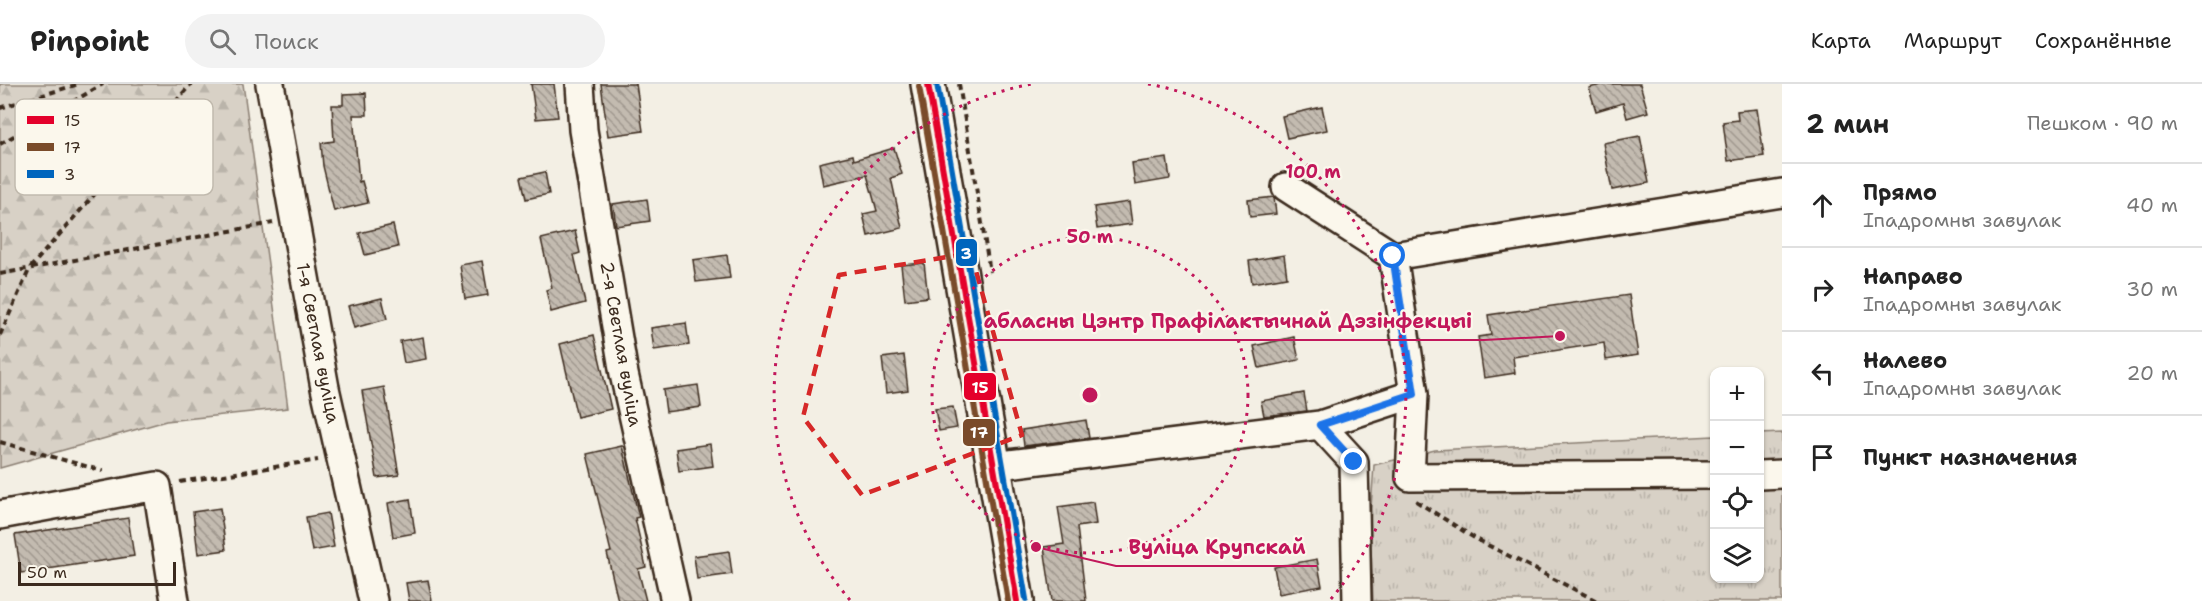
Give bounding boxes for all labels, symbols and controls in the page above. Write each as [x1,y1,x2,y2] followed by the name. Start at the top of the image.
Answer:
[185,14,605,68] search box
[30,22,149,60] text: Pinpoint
[206,25,239,58] icon: search
[254,27,319,56] text: Поиск
[1811,27,1871,55] text: Карта
[1904,27,2002,55] text: Маршрут
[2035,27,2172,55] text: Сохранённые
[15,99,213,195] legend
[1806,106,1889,141] text: 2 мин
[64,110,80,131] text: 15
[2027,110,2178,136] text: Пешком · 90 m
[64,137,81,158] text: 17
[1285,160,1341,184] text: 100 m
[64,164,75,185] text: 3
[1863,178,1937,207] text: Прямо
[1806,189,1839,222] icon: ahead
[2126,192,2178,218] text: 40 m
[1863,207,2061,233] text: Іпадромны завулак
[1067,225,1114,249] text: 50 m
[955,238,978,267] line badge: 3
[1379,242,1405,268] route start
[960,243,972,264] text: 3
[595,259,647,429] street label: 2-я Светлая вуліца
[291,261,345,425] street label: 1-я Светлая вуліца
[1863,262,1963,291] text: Направо
[1806,273,1839,306] icon: right
[2126,276,2178,302] text: 30 m
[1863,291,2061,317] text: Іпадромны завулак
[972,302,1484,340] callout: абласны Цэнтр Прафілактычнай Дэзінфекцыі
[984,308,1472,334] text: абласны Цэнтр Прафілактычнай Дэзінфекцыі
[1863,346,1947,375] text: Налево
[1806,357,1839,390] icon: left
[2127,360,2178,386] text: 20 m
[1710,367,1764,583] map controls
[1710,367,1764,421] button: +
[963,372,997,401] line badge: 15
[1863,375,2061,401] text: Іпадромны завулак
[971,377,989,398] text: 15
[1080,385,1100,405] centre of rings
[962,418,996,447] line badge: 17
[1710,421,1764,475] button: −
[970,422,988,443] text: 17
[1806,441,1839,474] icon: arrive
[1863,443,2077,472] text: Пункт назначения
[1340,448,1366,474] route end
[1710,475,1764,529] button: locate
[1116,528,1317,566] callout: Вуліца Крупскай
[1710,529,1764,583] button: layers
[1128,534,1306,560] text: Вуліца Крупскай
[18,559,176,586] scale bar
[27,562,67,583] text: 50 m

